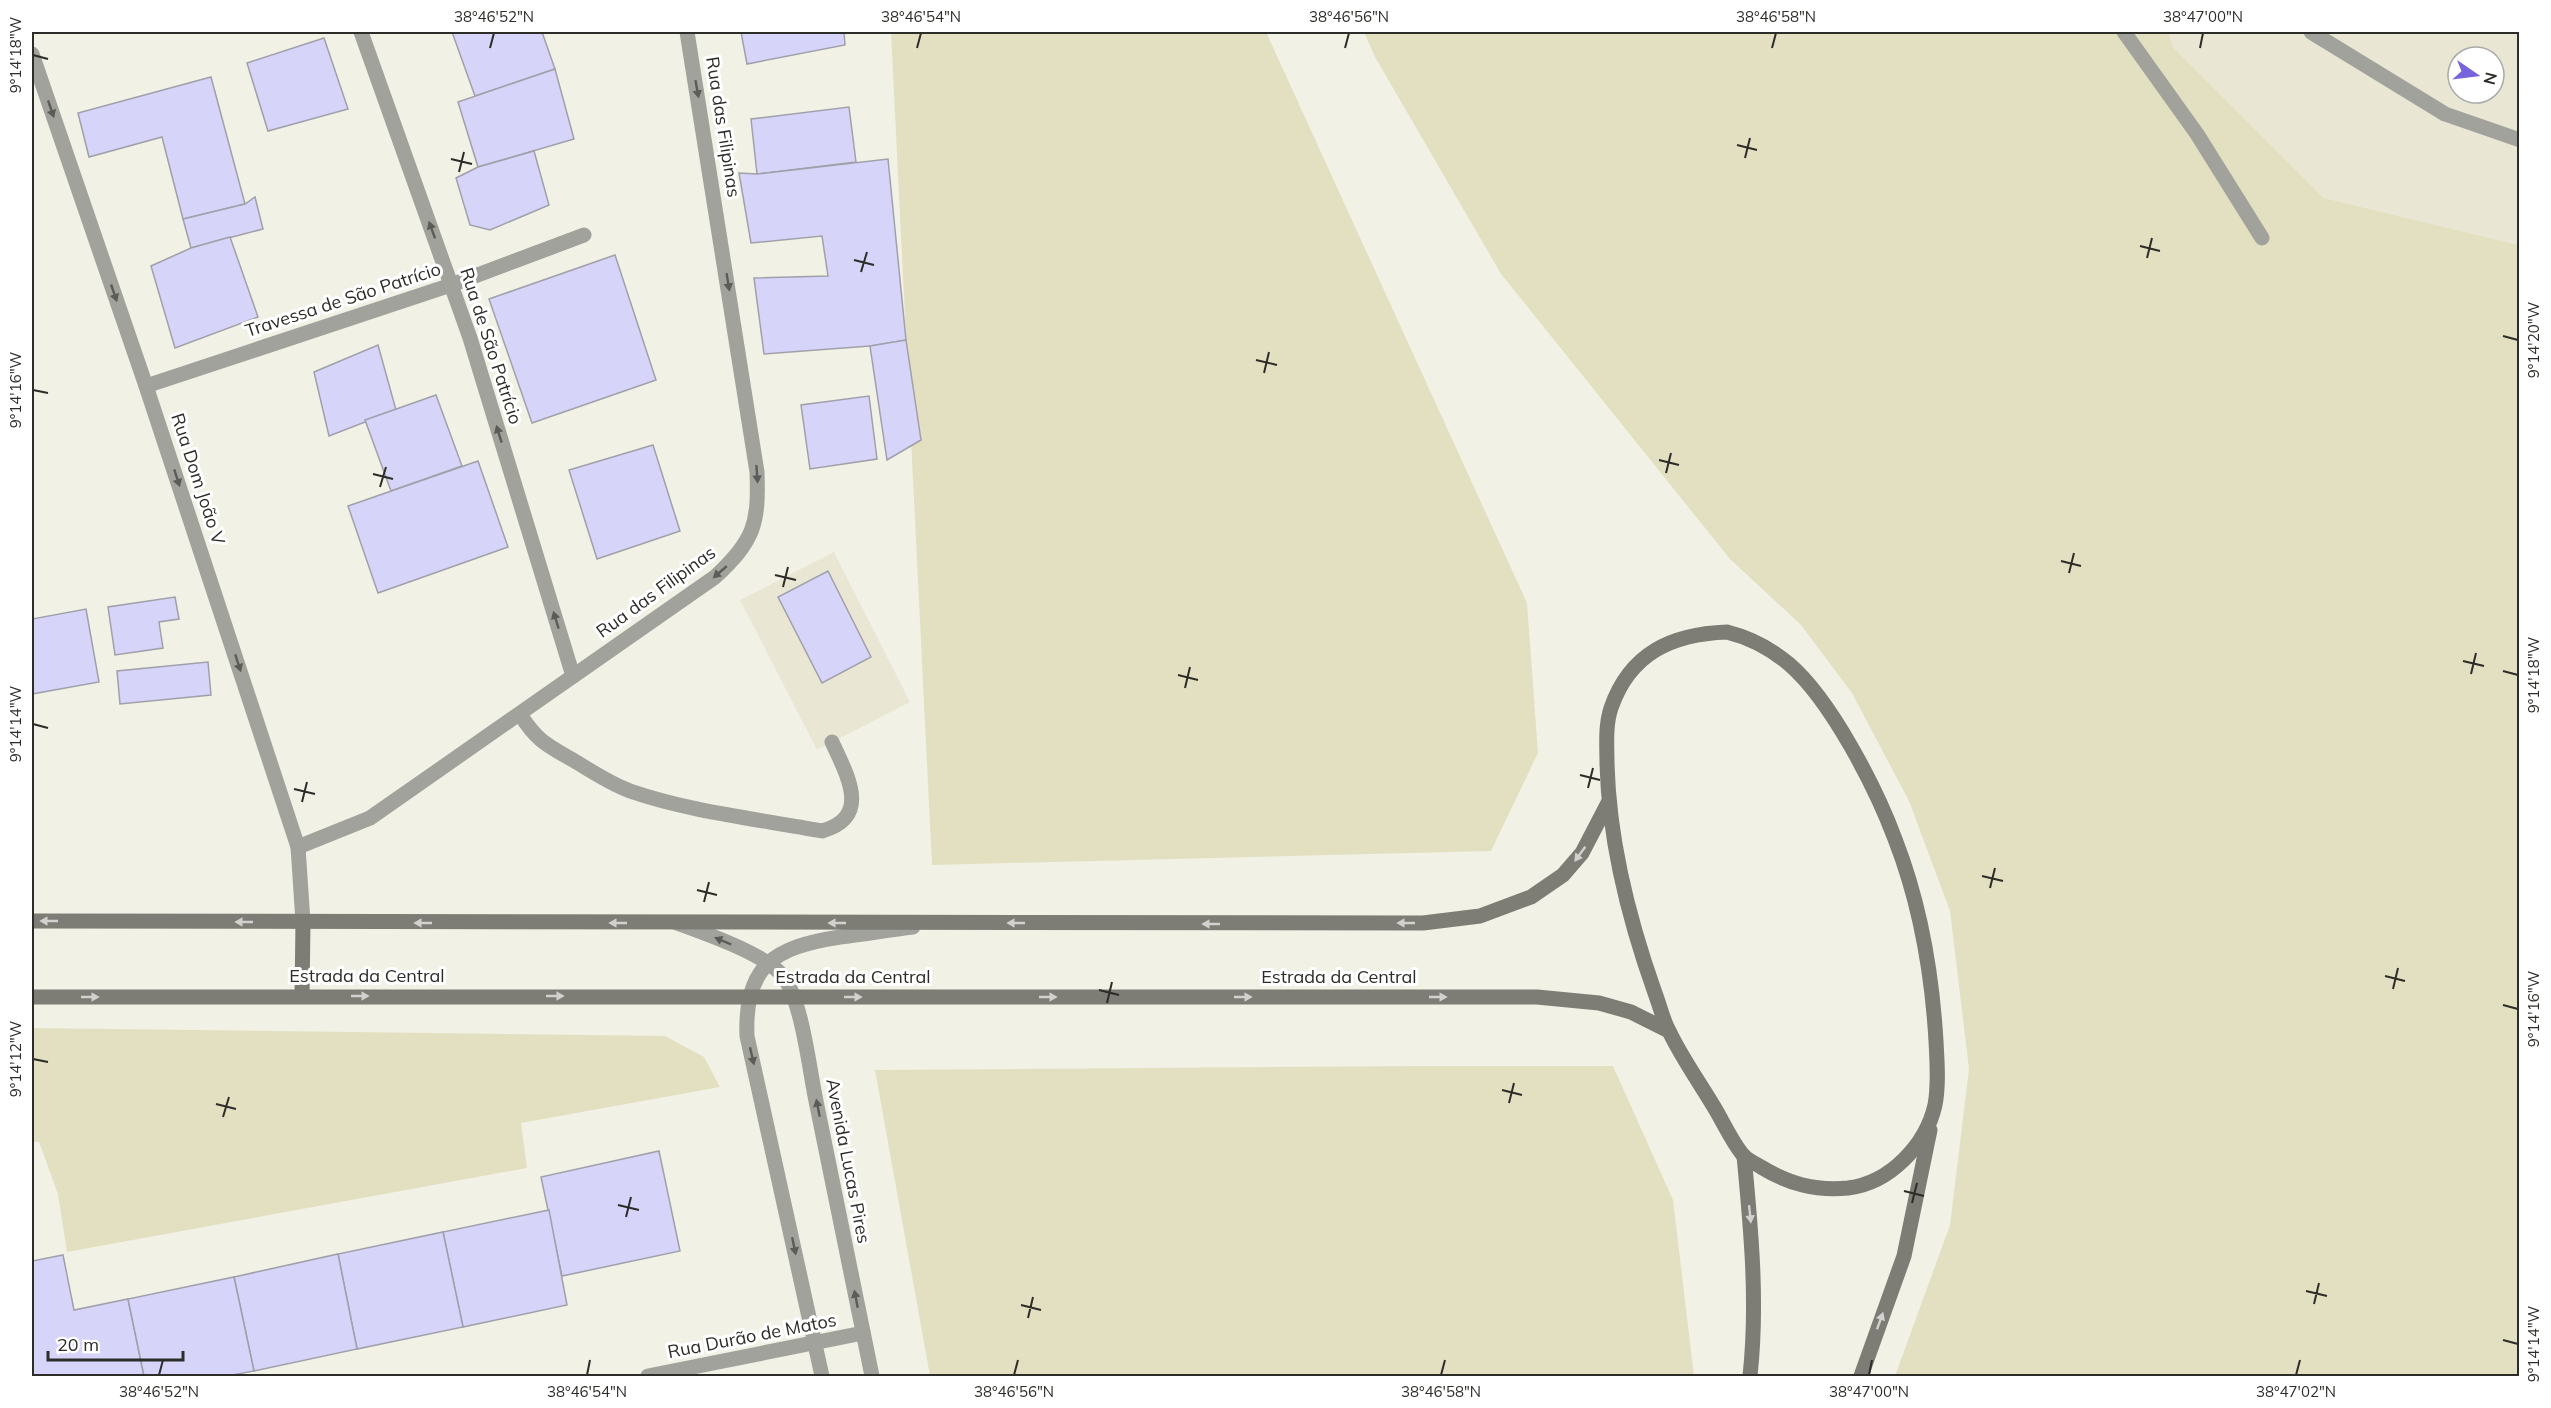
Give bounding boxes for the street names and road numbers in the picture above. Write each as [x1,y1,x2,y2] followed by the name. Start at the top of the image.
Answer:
[701,55,746,199] street label: Rua das Filipinas
[242,257,443,342] street label: Travessa de São Patrício
[455,265,528,427] street label: Rua de São Patrício
[166,410,231,548] street label: Rua Dom João V
[592,541,720,643] street label: Rua das Filipinas
[289,964,445,987] street label: Estrada da Central
[775,965,931,988] street label: Estrada da Central
[1261,965,1417,988] street label: Estrada da Central
[821,1076,876,1245] street label: Avenida Lucas Pires
[666,1308,838,1363] street label: Rua Durão de Matos

